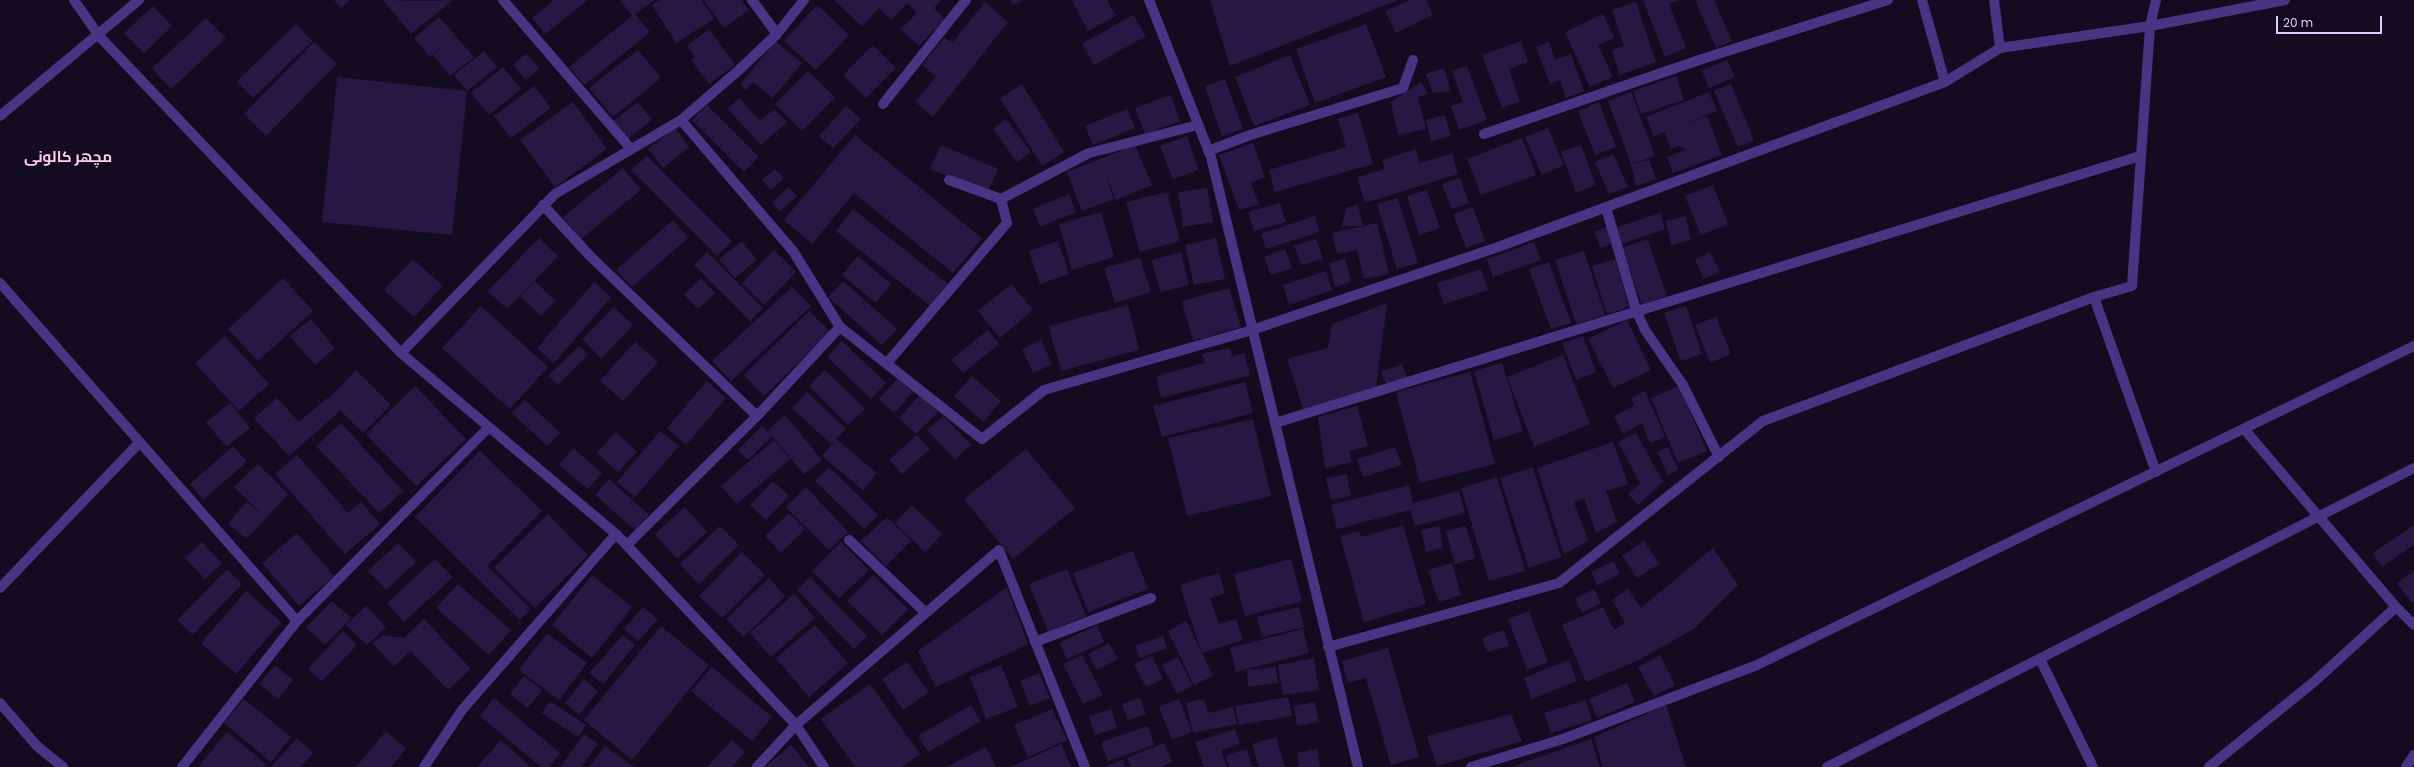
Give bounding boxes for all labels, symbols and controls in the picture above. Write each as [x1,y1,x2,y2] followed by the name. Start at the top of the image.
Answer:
[2278,8,2384,34] scale bar
[2283,14,2313,31] text: 20 m
[24,149,112,167] district label: مچھر کالونی

